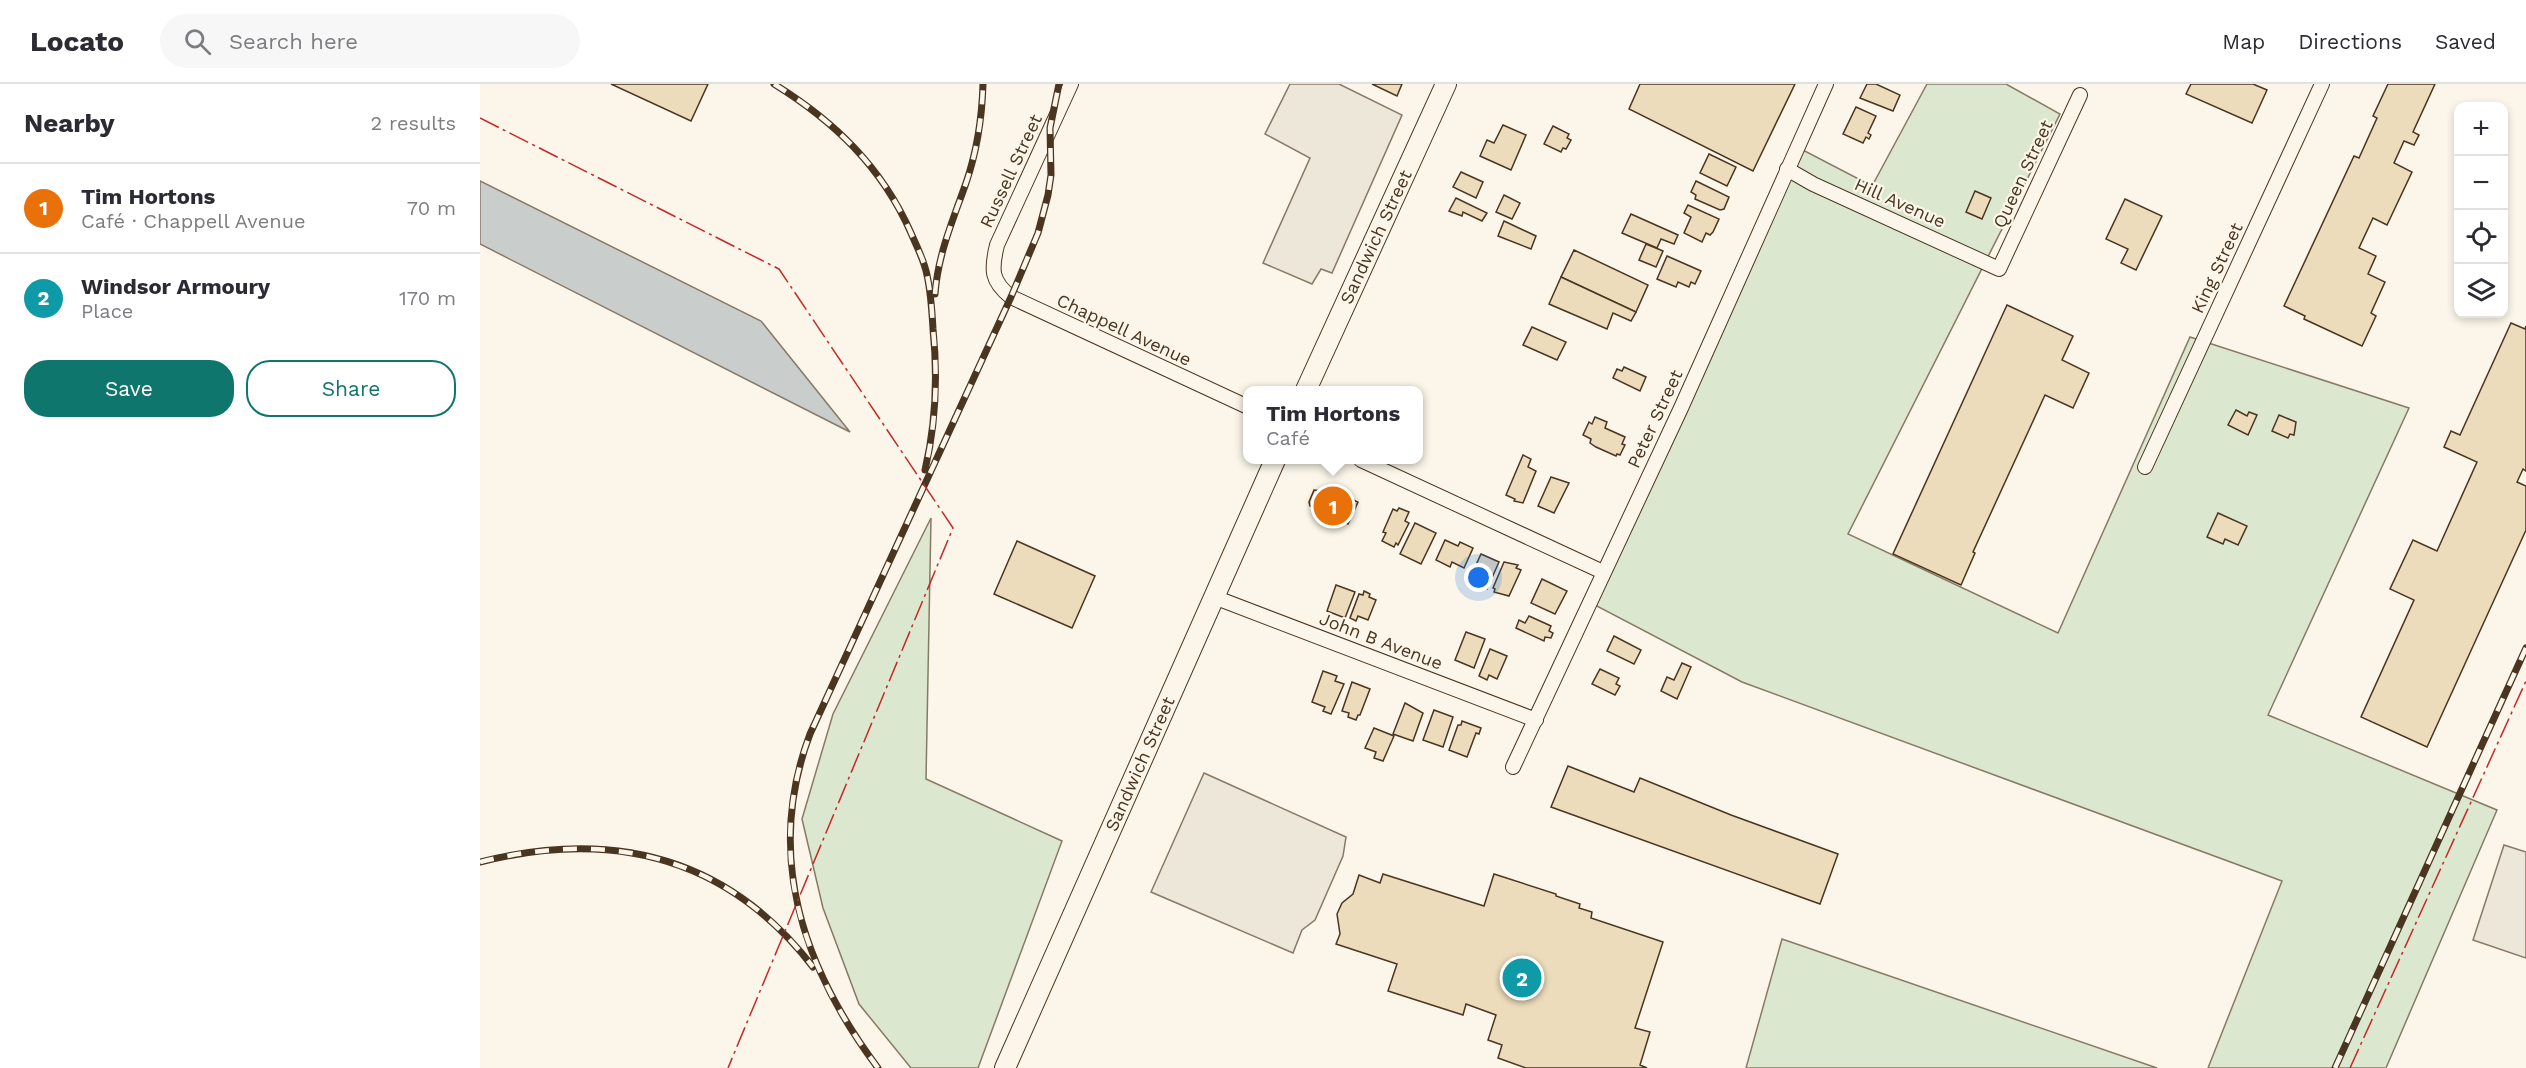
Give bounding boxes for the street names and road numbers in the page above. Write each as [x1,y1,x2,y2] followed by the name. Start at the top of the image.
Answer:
[975,110,1046,231] street label: Russell Street
[1988,116,2057,231] street label: Queen Street
[1335,166,1416,307] street label: Sandwich Street
[1851,173,1949,232] street label: Hill Avenue
[2186,219,2247,316] street label: King Street
[1054,289,1195,370] street label: Chappell Avenue
[1623,366,1687,471] street label: Peter Street
[1317,607,1446,674] street label: John B Avenue
[1100,693,1179,834] street label: Sandwich Street

